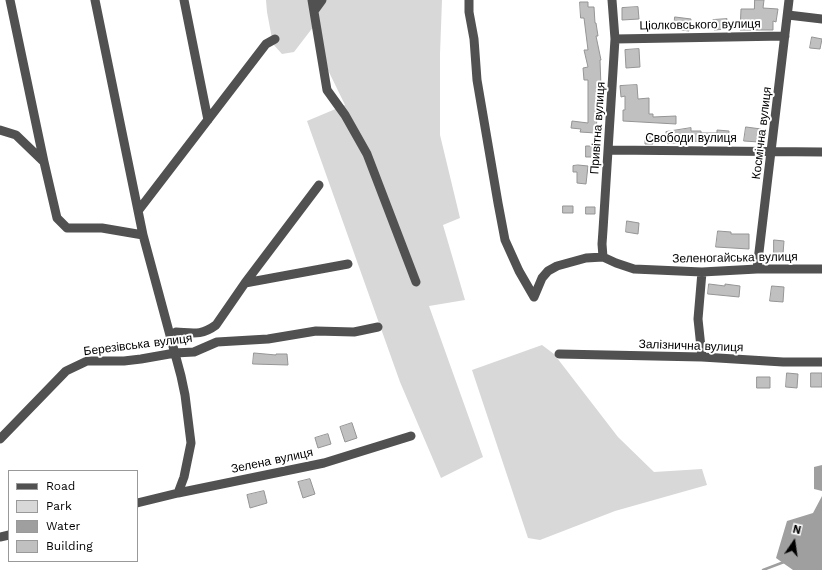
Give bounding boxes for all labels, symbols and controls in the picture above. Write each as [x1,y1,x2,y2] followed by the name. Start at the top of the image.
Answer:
[639,17,761,33] street label: Ціолковського вулиця
[588,81,608,175] street label: Привітна вулиця
[749,86,775,180] street label: Космічна вулиця
[645,131,737,145] street label: Свободи вулиця
[672,250,798,266] street label: Зеленогайська вулиця
[83,331,193,359] street label: Березівська вулиця
[638,337,744,355] street label: Залізнична вулиця
[230,445,314,477] street label: Зелена вулиця
[8,470,138,562] legend
[46,479,75,493] text: Road
[46,499,72,513] text: Park
[46,519,80,533] text: Water
[774,522,814,562] north arrow
[791,523,802,537] text: N
[46,539,93,553] text: Building

